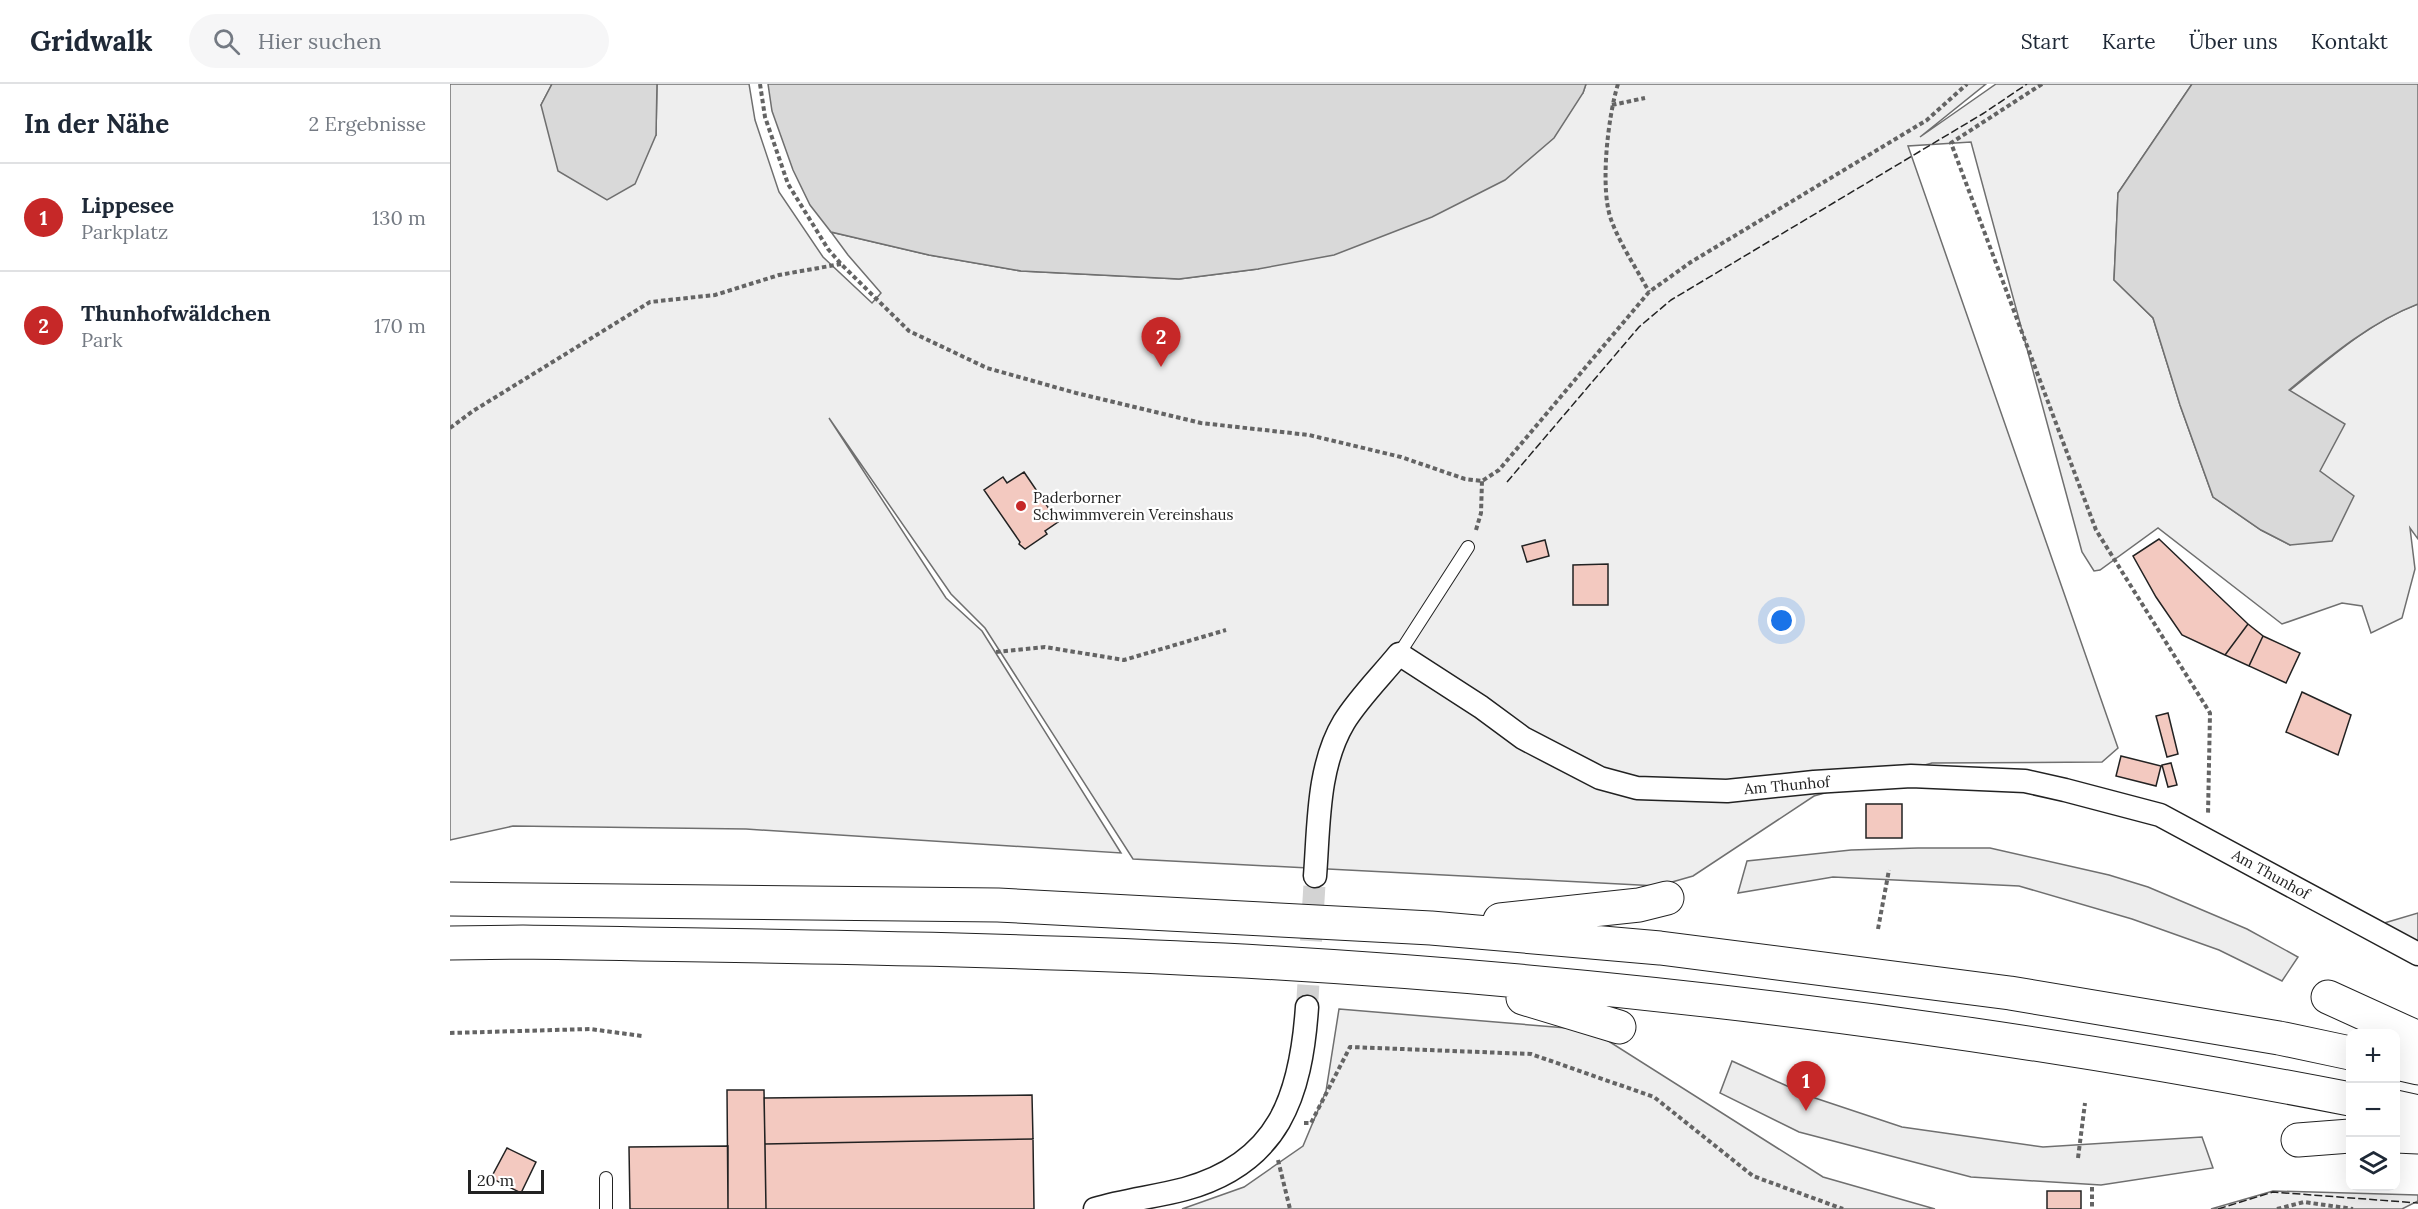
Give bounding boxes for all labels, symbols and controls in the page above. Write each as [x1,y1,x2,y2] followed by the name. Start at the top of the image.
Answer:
[189,14,609,68] search box
[30,23,153,59] text: Gridwalk
[210,25,243,58] icon: search
[258,27,382,55] text: Hier suchen
[2021,28,2069,55] text: Start
[2102,28,2156,55] text: Karte
[2189,28,2278,55] text: Über uns
[2311,28,2388,55] text: Kontakt
[24,107,169,140] text: In der Nähe
[308,111,426,136] text: 2 Ergebnisse
[81,191,174,219] text: Lippesee
[39,205,48,230] text: 1
[372,205,426,230] text: 130 m
[81,219,168,244] text: Parkplatz
[81,299,271,327] text: Thunhofwäldchen
[38,313,49,338] text: 2
[374,313,426,338] text: 170 m
[1142,318,1180,367] pin: 2
[81,327,123,352] text: Park
[1033,488,1234,524] place label: Paderborner Schwimmverein Vereinshaus
[1014,499,1028,513] marker: Paderborner Schwimmverein Vereinshaus
[1767,606,1796,635] your location
[1742,772,1832,798] street label: Am Thunhof
[2228,844,2314,904] street label: Am Thunhof
[2346,1029,2400,1191] map controls
[2346,1029,2400,1083] button: +
[1786,1062,1826,1111] pin: 1
[2346,1083,2400,1137] button: −
[2346,1137,2400,1191] button: layers
[468,1167,544,1194] scale bar
[477,1170,514,1190] text: 20 m

